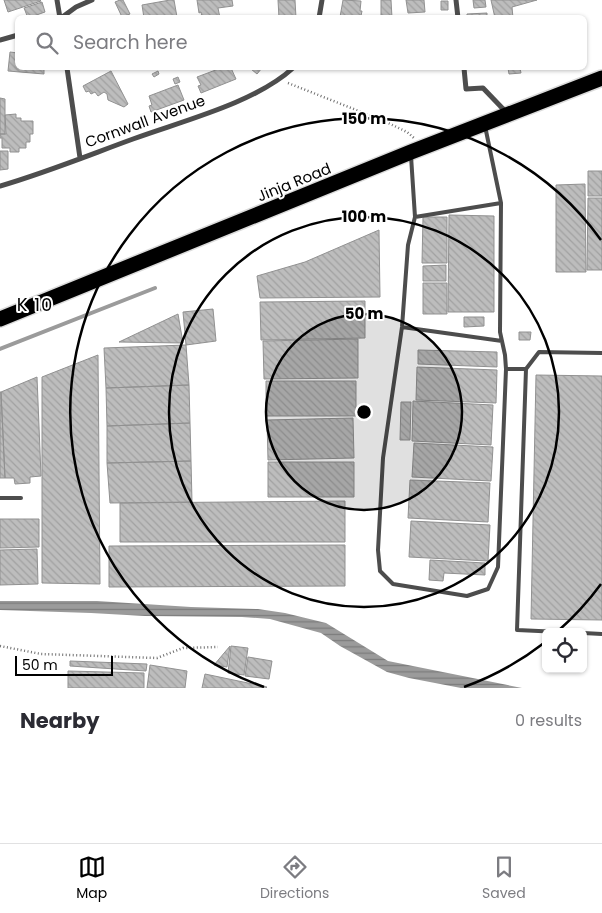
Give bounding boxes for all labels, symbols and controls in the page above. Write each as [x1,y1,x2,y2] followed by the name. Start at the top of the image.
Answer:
[15,15,587,70] search box
[33,29,61,57] icon: search
[73,29,187,56] text: Search here
[82,89,208,153] street label: Cornwall Avenue
[342,108,386,129] text: 150 m
[254,158,334,206] street label: Jinja Road
[342,206,386,227] text: 100 m
[17,292,53,317] district label: K 10
[345,303,383,324] text: 50 m
[355,403,373,421] centre of rings
[542,628,587,673] map controls
[542,628,587,673] button: locate
[15,653,112,676] scale bar
[22,655,58,675] text: 50 m
[20,706,100,735] text: Nearby
[515,709,582,732] text: 0 results
[76,853,107,904] tab: Map
[260,853,329,904] tab: Directions
[482,853,526,904] tab: Saved

